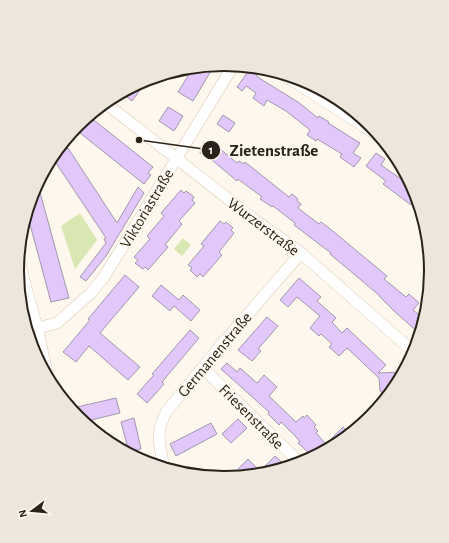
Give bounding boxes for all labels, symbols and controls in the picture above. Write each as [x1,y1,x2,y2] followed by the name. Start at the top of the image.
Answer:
[201,135,326,164] callout: Zietenstraße
[230,142,318,159] text: Zietenstraße
[209,144,213,156] text: 1
[117,166,177,251] street label: Viktoriastraße
[225,195,302,259] street label: Wurzerstraße
[175,309,255,400] street label: Germanenstraße
[216,381,287,452] street label: Friesenstraße
[12,491,52,531] north arrow
[17,508,29,519] text: N

